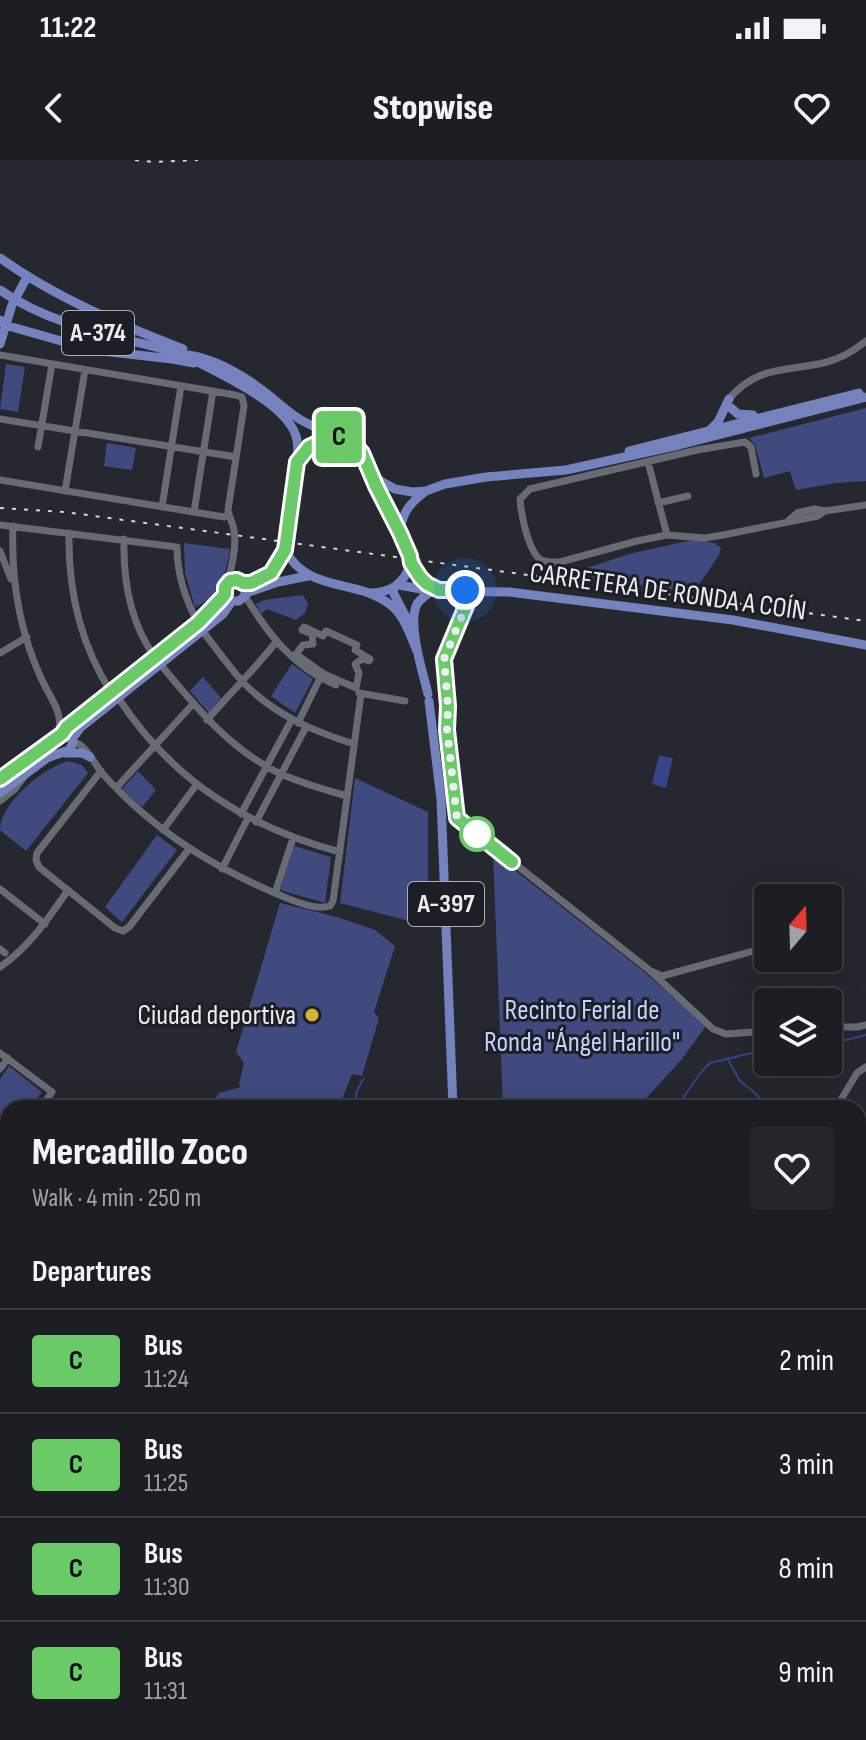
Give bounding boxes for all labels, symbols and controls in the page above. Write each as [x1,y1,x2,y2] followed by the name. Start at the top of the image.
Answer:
[40,10,97,46] text: 11:22
[32,86,76,130] icon: back
[790,86,834,130] icon: heart
[373,87,493,130] text: Stopwise
[62,311,134,355] road number: A-374
[313,411,365,463] line badge: C
[332,420,346,453] text: C
[528,556,808,628] street label: CARRETERA DE RONDA A COÍN
[445,570,485,610] your location
[460,817,494,851] unlabelled marker
[408,882,484,926] road number: A-397
[754,884,842,972] north arrow
[754,884,842,1076] map controls
[754,988,842,1076] button: layers
[484,994,680,1059] park label: Recinto Ferial de Ronda "Ángel Harillo"
[137,999,296,1032] place label: Ciudad deportiva
[303,1006,321,1024] marker: Ciudad deportiva
[750,1126,834,1210] button: heart
[32,1130,248,1175] text: Mercadillo Zoco
[32,1183,201,1214] text: Walk · 4 min · 250 m
[32,1254,152,1290] text: Departures
[144,1328,183,1364] text: Bus
[779,1343,834,1379] text: 2 min
[69,1344,83,1377] text: C
[144,1364,189,1395] text: 11:24
[144,1432,183,1468] text: Bus
[779,1447,834,1483] text: 3 min
[69,1448,83,1481] text: C
[144,1468,188,1499] text: 11:25
[144,1536,183,1572] text: Bus
[778,1551,834,1587] text: 8 min
[69,1552,83,1585] text: C
[144,1572,190,1603] text: 11:30
[144,1640,183,1676] text: Bus
[778,1655,834,1691] text: 9 min
[69,1656,83,1689] text: C
[144,1676,187,1707] text: 11:31

